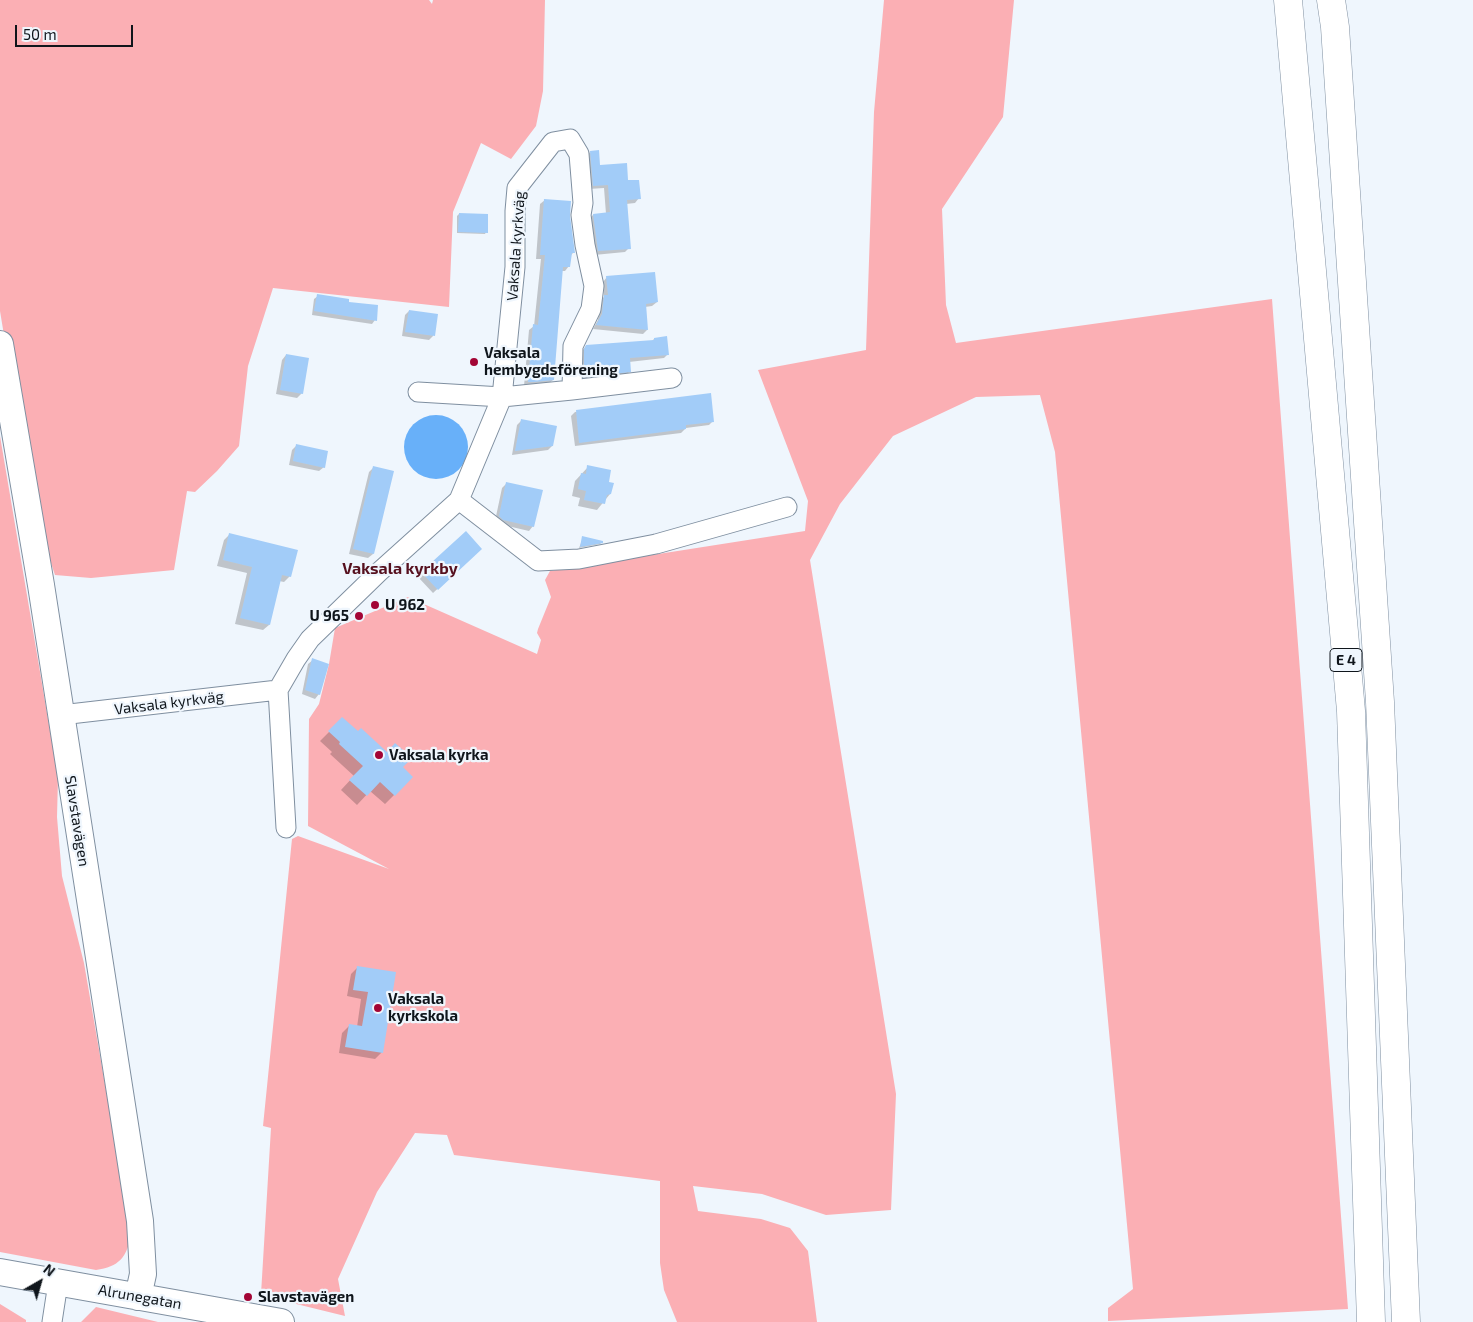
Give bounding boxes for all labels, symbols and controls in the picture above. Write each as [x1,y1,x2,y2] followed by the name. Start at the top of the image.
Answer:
[18,15,135,47] scale bar
[23,25,57,43] text: 50 m
[503,190,529,302] street label: Vaksala kyrkväg
[484,344,618,379] place label: Vaksala hembygdsförening
[468,356,480,368] marker: Vaksala hembygdsförening
[342,559,458,579] district label: Vaksala kyrkby
[385,596,425,614] place label: U 962
[369,599,381,611] marker: U 962
[309,607,349,625] place label: U 965
[353,610,365,622] marker: U 965
[1330,648,1362,672] road number: E 4
[113,687,225,719] street label: Vaksala kyrkväg
[389,746,489,764] place label: Vaksala kyrka
[373,749,385,761] marker: Vaksala kyrka
[61,774,93,868] street label: Slavstavägen
[388,990,458,1025] place label: Vaksala kyrkskola
[372,1002,384,1014] marker: Vaksala kyrkskola
[15,1257,65,1307] north arrow
[40,1260,59,1280] text: N
[97,1281,183,1313] street label: Alrunegatan
[258,1288,354,1306] place label: Slavstavägen
[242,1291,254,1303] marker: Slavstavägen

